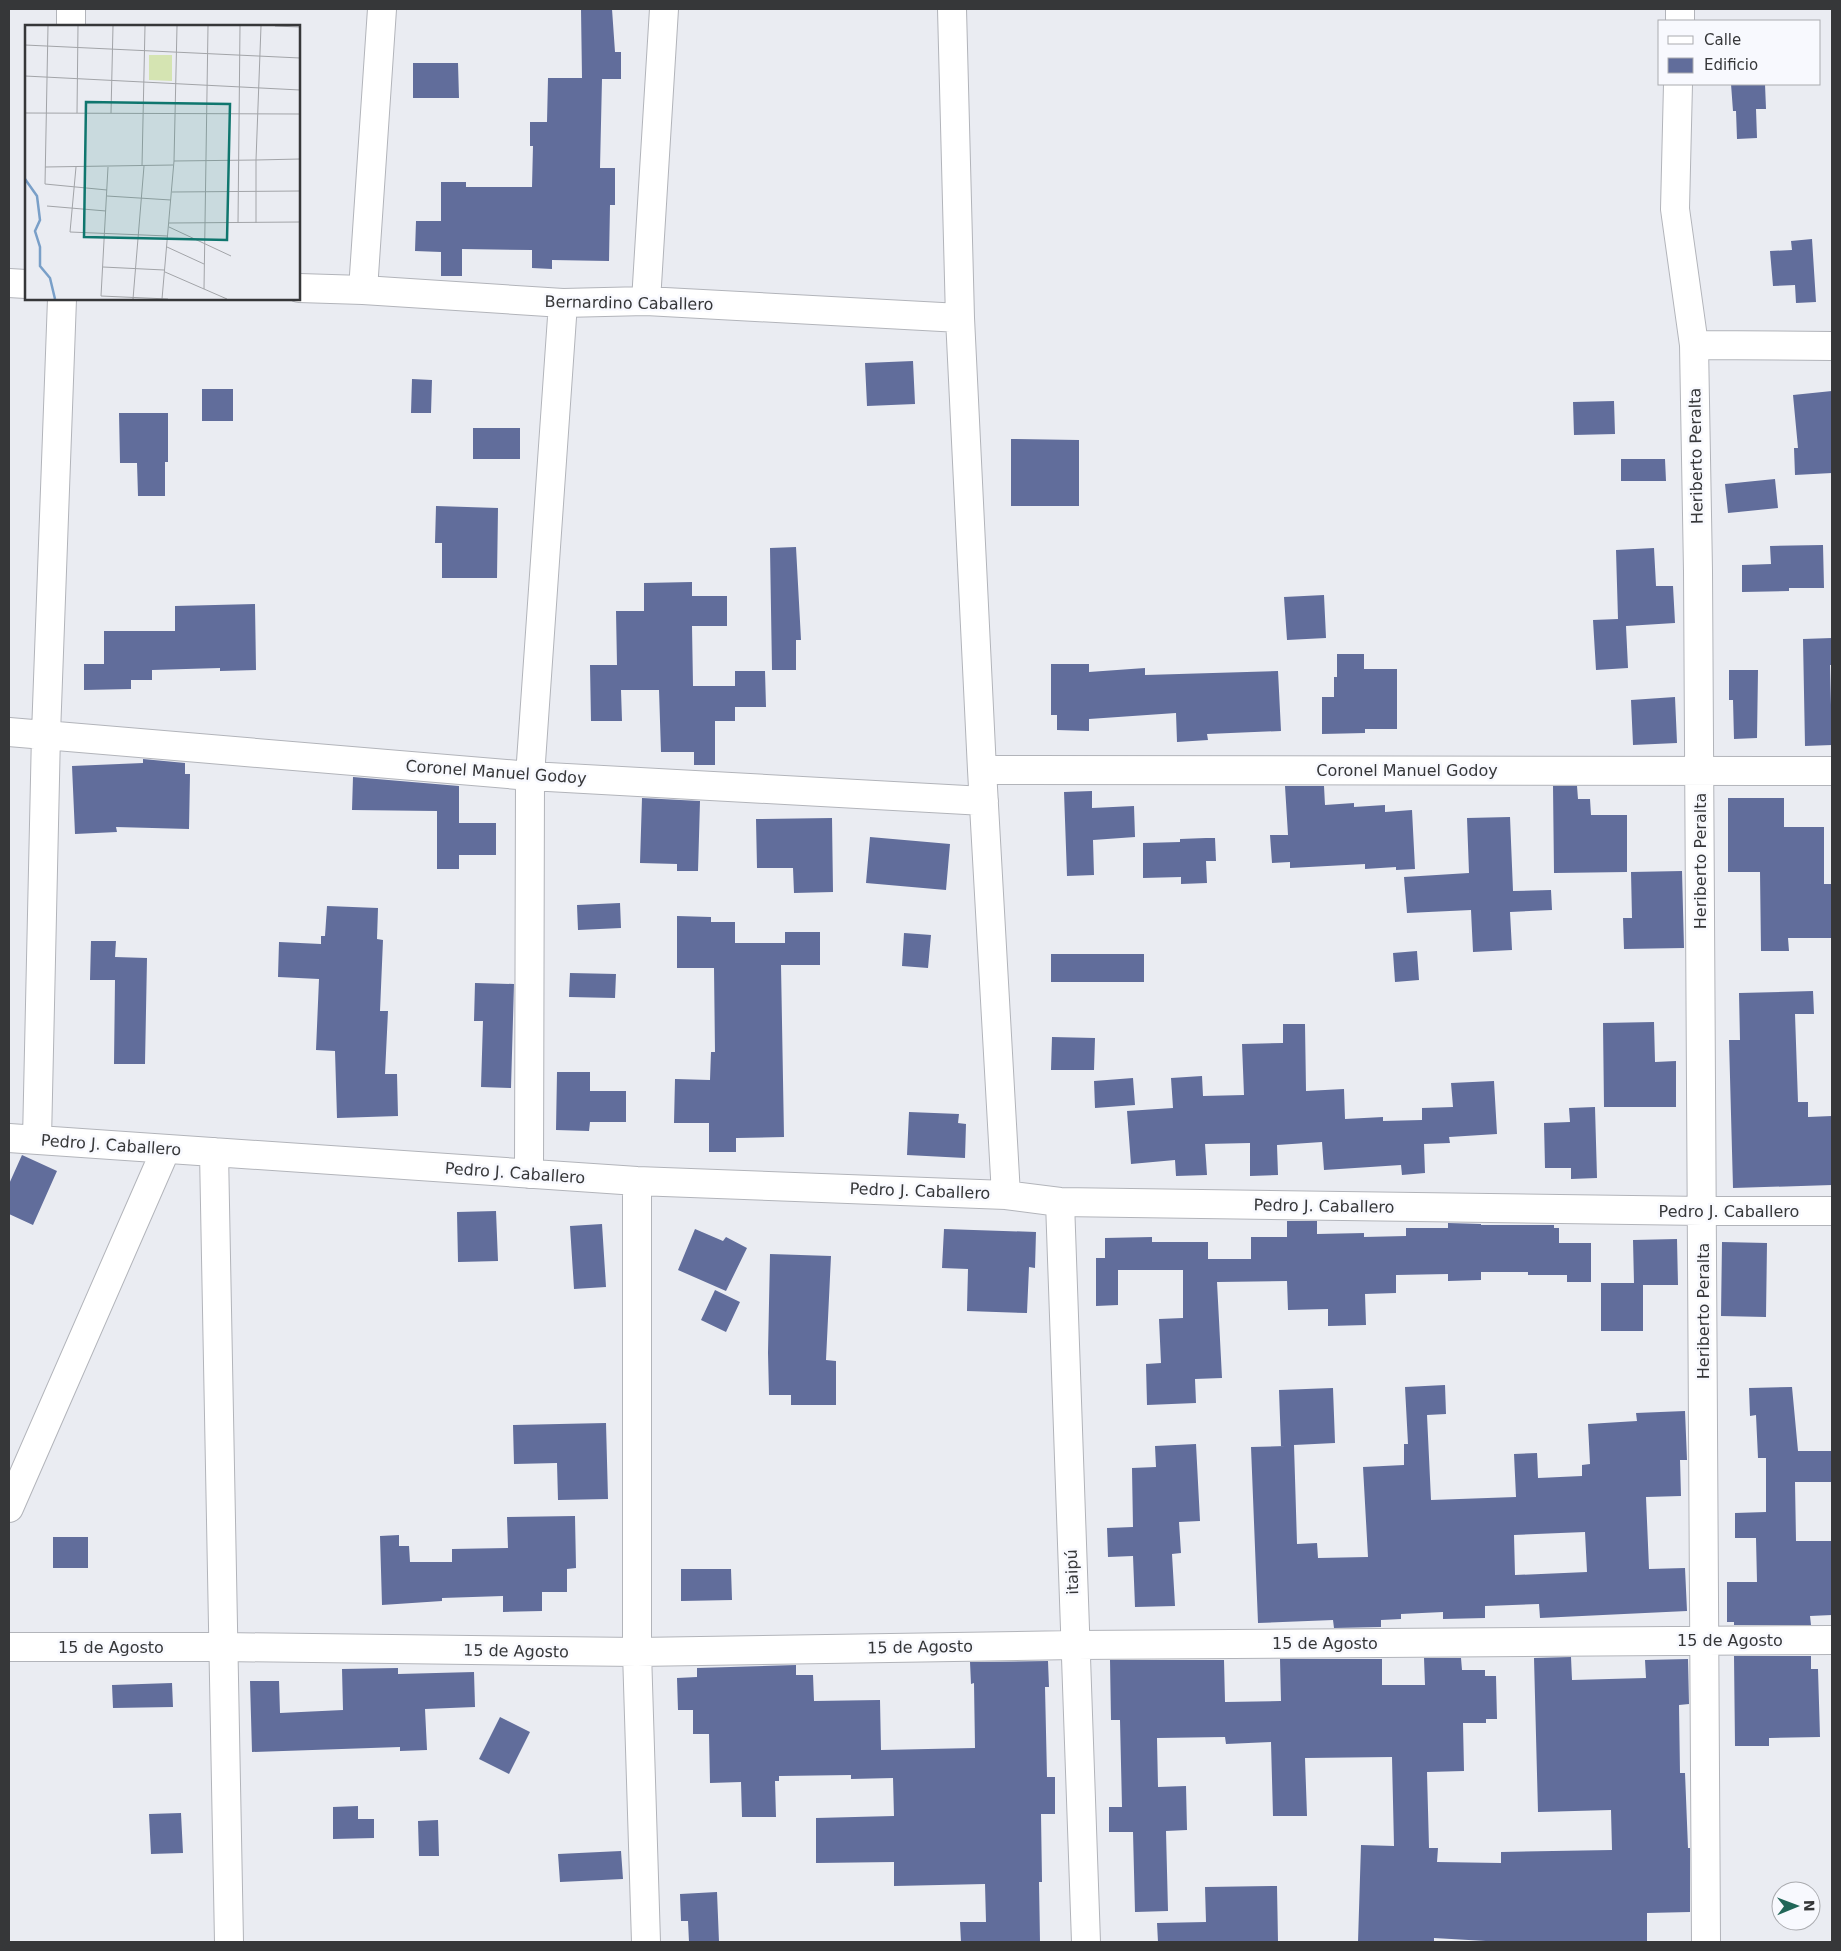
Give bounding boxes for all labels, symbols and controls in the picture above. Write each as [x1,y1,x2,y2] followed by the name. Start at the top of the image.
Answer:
[1658,20,1821,85] legend
[25,25,300,300] inset map
[1704,31,1741,49] text: Calle
[1704,56,1758,74] text: Edificio
[545,292,713,314] street label: Bernardino Caballero
[1685,388,1707,524] street label: Heriberto Peralta
[405,756,587,788] street label: Coronel Manuel Godoy
[1316,761,1498,780] street label: Coronel Manuel Godoy
[1691,793,1710,929] street label: Heriberto Peralta
[40,1131,182,1159] street label: Pedro J. Caballero
[444,1159,586,1187] street label: Pedro J. Caballero
[849,1179,991,1203] street label: Pedro J. Caballero
[1253,1195,1395,1217] street label: Pedro J. Caballero
[1659,1202,1799,1221] street label: Pedro J. Caballero
[1694,1243,1713,1379] street label: Heriberto Peralta
[1062,1549,1082,1595] street label: itaipú
[1677,1631,1783,1650] street label: 15 de Agosto
[1272,1634,1378,1653] street label: 15 de Agosto
[867,1637,973,1657] street label: 15 de Agosto
[58,1638,164,1657] street label: 15 de Agosto
[463,1641,569,1661] street label: 15 de Agosto
[1771,1881,1821,1931] north arrow
[1801,1900,1817,1912] text: N

